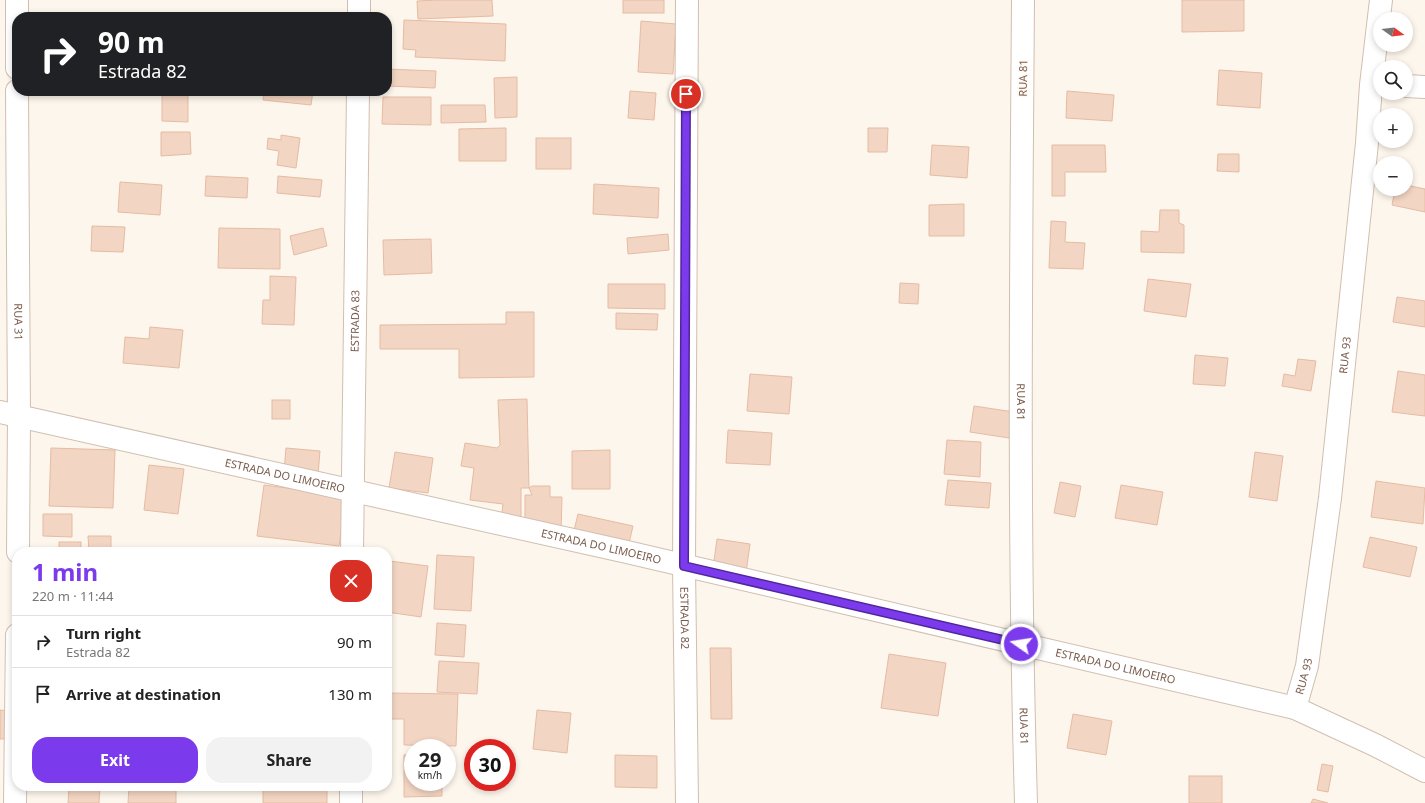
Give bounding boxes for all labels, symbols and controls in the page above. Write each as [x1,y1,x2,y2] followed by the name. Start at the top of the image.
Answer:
[1373,12,1413,52] north arrow
[1373,12,1413,196] map controls
[98,23,165,61] text: 90 m
[32,28,84,80] icon: right
[98,59,187,83] text: Estrada 82
[1015,59,1030,97] street label: RUA 81
[1373,60,1413,100] button: search
[669,77,703,111] pin
[675,83,697,105] icon: arrive
[1373,108,1413,148] button: +
[1373,156,1413,196] button: −
[347,290,362,352] street label: ESTRADA 83
[11,303,27,341] street label: RUA 31
[1335,336,1354,374] street label: RUA 93
[1014,383,1029,421] street label: RUA 81
[224,454,347,496] street label: ESTRADA DO LIMOEIRO
[540,525,663,567] street label: ESTRADA DO LIMOEIRO
[32,555,98,588] text: 1 min
[330,560,372,602] button: close
[32,587,113,605] text: 220 m · 11:44
[677,587,693,649] street label: ESTRADA 82
[66,623,141,643] text: Turn right
[1000,623,1042,665] position arrow
[32,631,54,653] icon: right
[337,632,372,652] text: 90 m
[66,643,130,661] text: Estrada 82
[1054,644,1177,687] street label: ESTRADA DO LIMOEIRO
[1291,657,1315,696] street label: RUA 93
[32,683,54,705] icon: arrive
[66,684,221,704] text: Arrive at destination
[328,684,372,704] text: 130 m
[1017,707,1032,745] street label: RUA 81
[32,737,198,783] button: Exit
[206,737,372,783] button: Share
[464,739,516,791] speed limit sign: 30
[419,746,441,773] text: 29
[418,768,442,782] text: km/h

